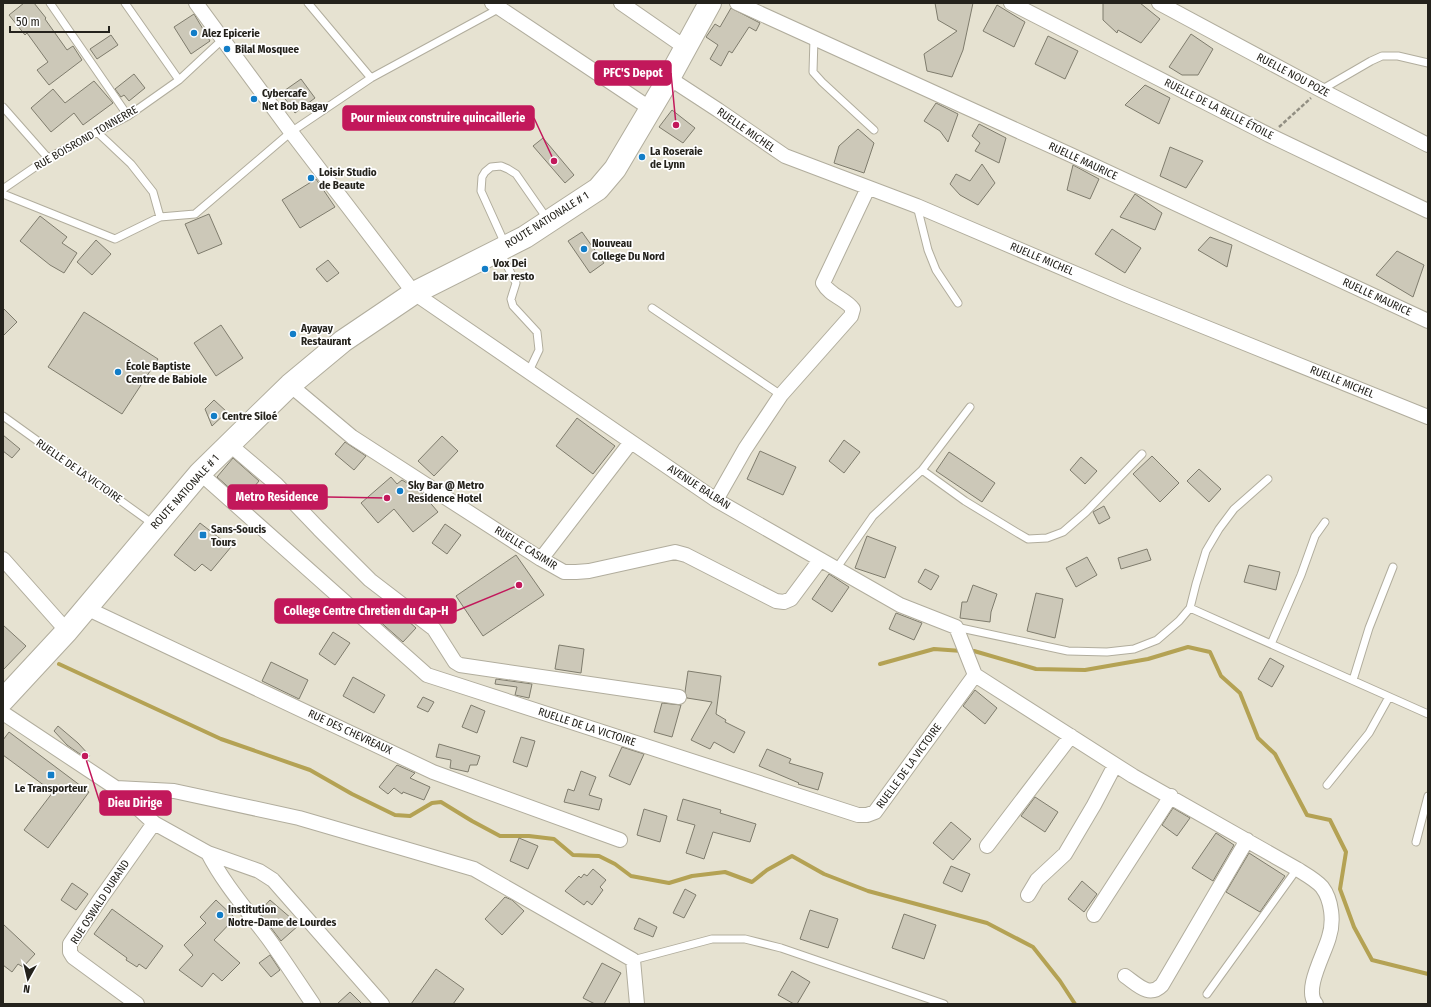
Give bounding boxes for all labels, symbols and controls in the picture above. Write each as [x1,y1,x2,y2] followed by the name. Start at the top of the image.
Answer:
[10,8,109,34] scale bar
[16,15,40,29] text: 50 m
[201,27,260,40] place label: Alez Epicerie
[189,28,199,38] marker: Alez Epicerie
[235,43,299,56] place label: Bilal Mosquee
[222,44,232,54] marker: Bilal Mosquee
[1254,50,1332,100] street label: RUELLE NOU POZE
[595,61,671,85] callout: PFC'S Depot
[603,66,664,80] text: PFC'S Depot
[1162,75,1276,142] street label: RUELLE DE LA BELLE ÉTOILE
[262,87,329,113] place label: Cybercafe Net Bob Bagay
[249,94,259,104] marker: Cybercafe Net Bob Bagay
[32,103,140,173] street label: RUE BOISROND TONNERRE
[714,105,778,155] street label: RUELLE MICHEL
[343,106,534,130] callout: Pour mieux construire quincaillerie
[351,111,525,125] text: Pour mieux construire quincaillerie
[1046,139,1120,183] street label: RUELLE MAURICE
[650,145,703,171] place label: La Roseraie de Lynn
[637,152,647,162] marker: La Roseraie de Lynn
[319,166,377,192] place label: Loisir Studio de Beaute
[306,173,316,183] marker: Loisir Studio de Beaute
[503,189,591,251] street label: ROUTE NATIONALE # 1
[592,237,665,263] place label: Nouveau College Du Nord
[1008,240,1076,278] street label: RUELLE MICHEL
[579,244,589,254] marker: Nouveau College Du Nord
[492,257,534,283] place label: Vox Dei bar resto
[480,264,490,274] marker: Vox Dei bar resto
[1340,275,1414,319] street label: RUELLE MAURICE
[300,322,351,348] place label: Ayayay Restaurant
[288,329,298,339] marker: Ayayay Restaurant
[126,359,207,386] place label: École Baptiste Centre de Babiole
[1308,363,1376,401] street label: RUELLE MICHEL
[113,367,123,377] marker: École Baptiste Centre de Babiole
[222,410,278,423] place label: Centre Siloé
[209,411,219,421] marker: Centre Siloé
[33,436,125,506] street label: RUELLE DE LA VICTOIRE
[148,452,222,532] street label: ROUTE NATIONALE # 1
[665,462,733,512] street label: AVENUE BALBAN
[408,479,484,505] place label: Sky Bar @ Metro Residence Hotel
[228,485,327,509] callout: Metro Residence
[395,486,405,496] marker: Sky Bar @ Metro Residence Hotel
[236,490,318,504] text: Metro Residence
[211,523,266,549] place label: Sans-Soucis Tours
[492,524,560,572] street label: RUELLE CASIMIR
[198,530,208,540] marker: Sans-Soucis Tours
[275,599,456,623] callout: College Centre Chretien du Cap-H
[283,604,449,618] text: College Centre Chretien du Cap-H
[536,705,638,749] street label: RUELLE DE LA VICTOIRE
[306,707,395,757] street label: RUE DES CHEVREAUX
[874,721,944,811] street label: RUELLE DE LA VICTOIRE
[46,770,56,780] marker: Le Transporteur
[15,782,88,795] place label: Le Transporteur
[100,791,171,815] callout: Dieu Dirige
[108,796,162,810] text: Dieu Dirige
[68,857,132,947] street label: RUE OSWALD DURAND
[228,903,337,929] place label: Institution Notre-Dame de Lourdes
[215,910,225,920] marker: Institution Notre-Dame de Lourdes
[8,959,48,999] north arrow
[23,982,31,995] text: N

